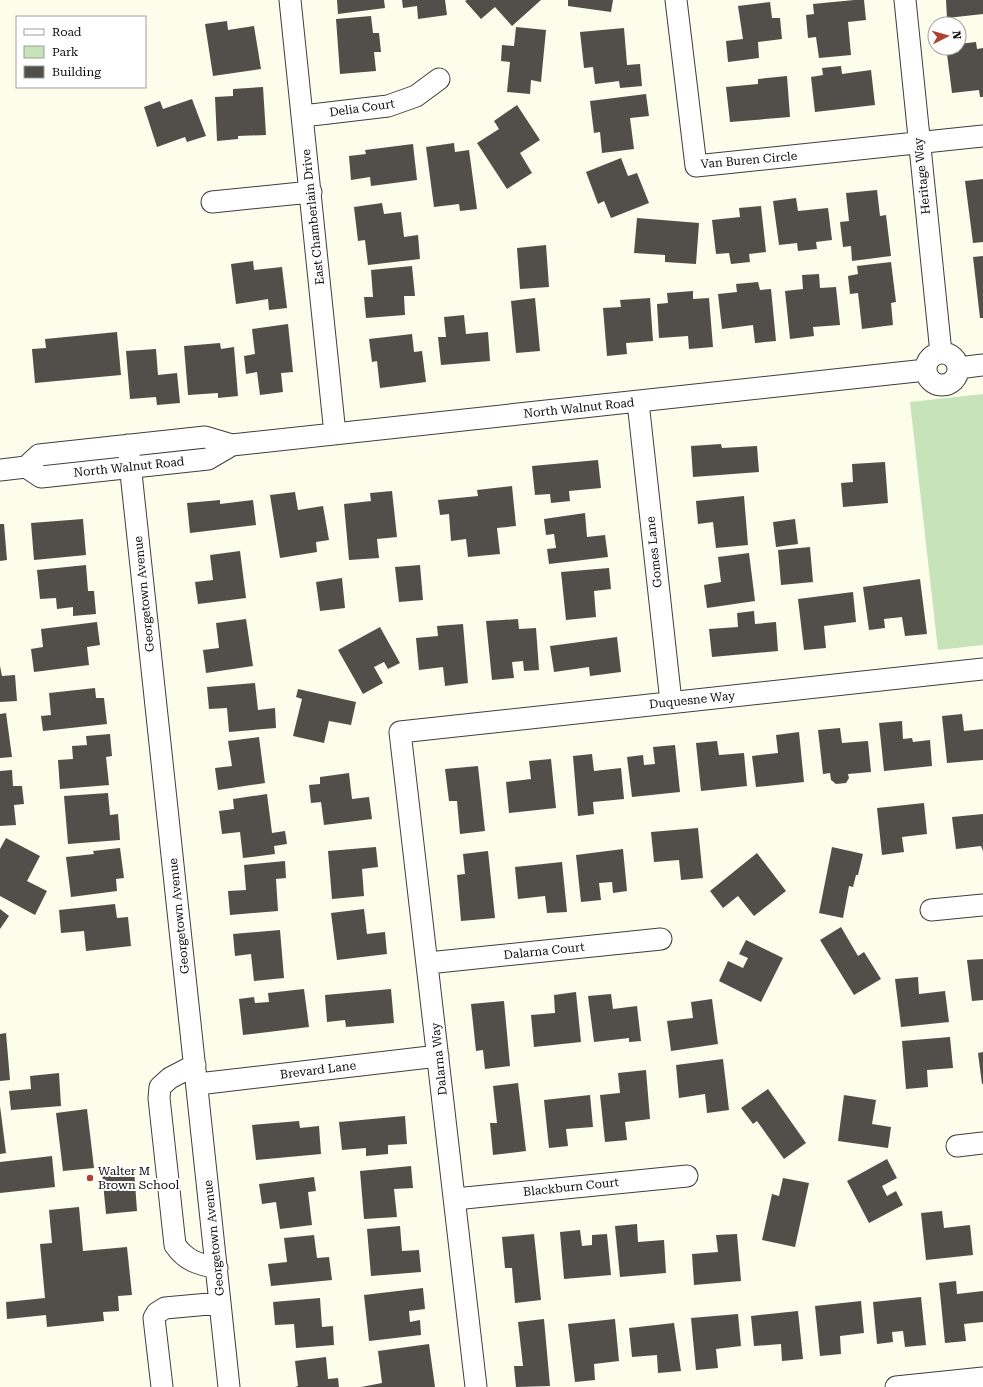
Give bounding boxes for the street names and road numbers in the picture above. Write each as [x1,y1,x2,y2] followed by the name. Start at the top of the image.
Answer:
[328,96,396,120] street label: Delia Court
[911,136,933,215] street label: Heritage Way
[299,148,327,286] street label: East Chamberlain Drive
[700,149,798,171] street label: Van Buren Circle
[523,395,635,421] street label: North Walnut Road
[73,454,185,480] street label: North Walnut Road
[643,515,665,588] street label: Gomes Lane
[131,535,157,653] street label: Georgetown Avenue
[648,688,737,711] street label: Duquesne Way
[166,857,192,975] street label: Georgetown Avenue
[503,940,586,962] street label: Dalarna Court
[428,1021,450,1096] street label: Dalarna Way
[279,1058,357,1082] street label: Brevard Lane
[522,1175,620,1199] street label: Blackburn Court
[201,1179,227,1297] street label: Georgetown Avenue

